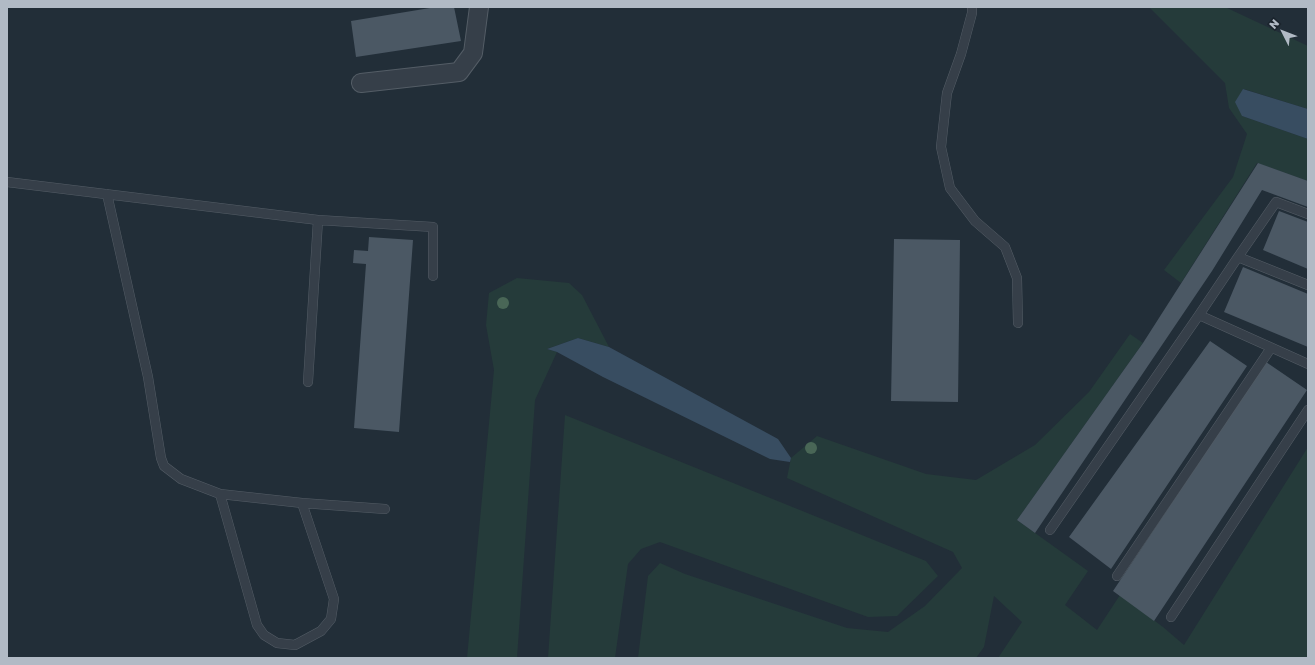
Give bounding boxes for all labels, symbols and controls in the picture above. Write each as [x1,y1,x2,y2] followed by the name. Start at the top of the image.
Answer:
[1263,12,1303,52] north arrow
[1266,16,1281,31] text: N

